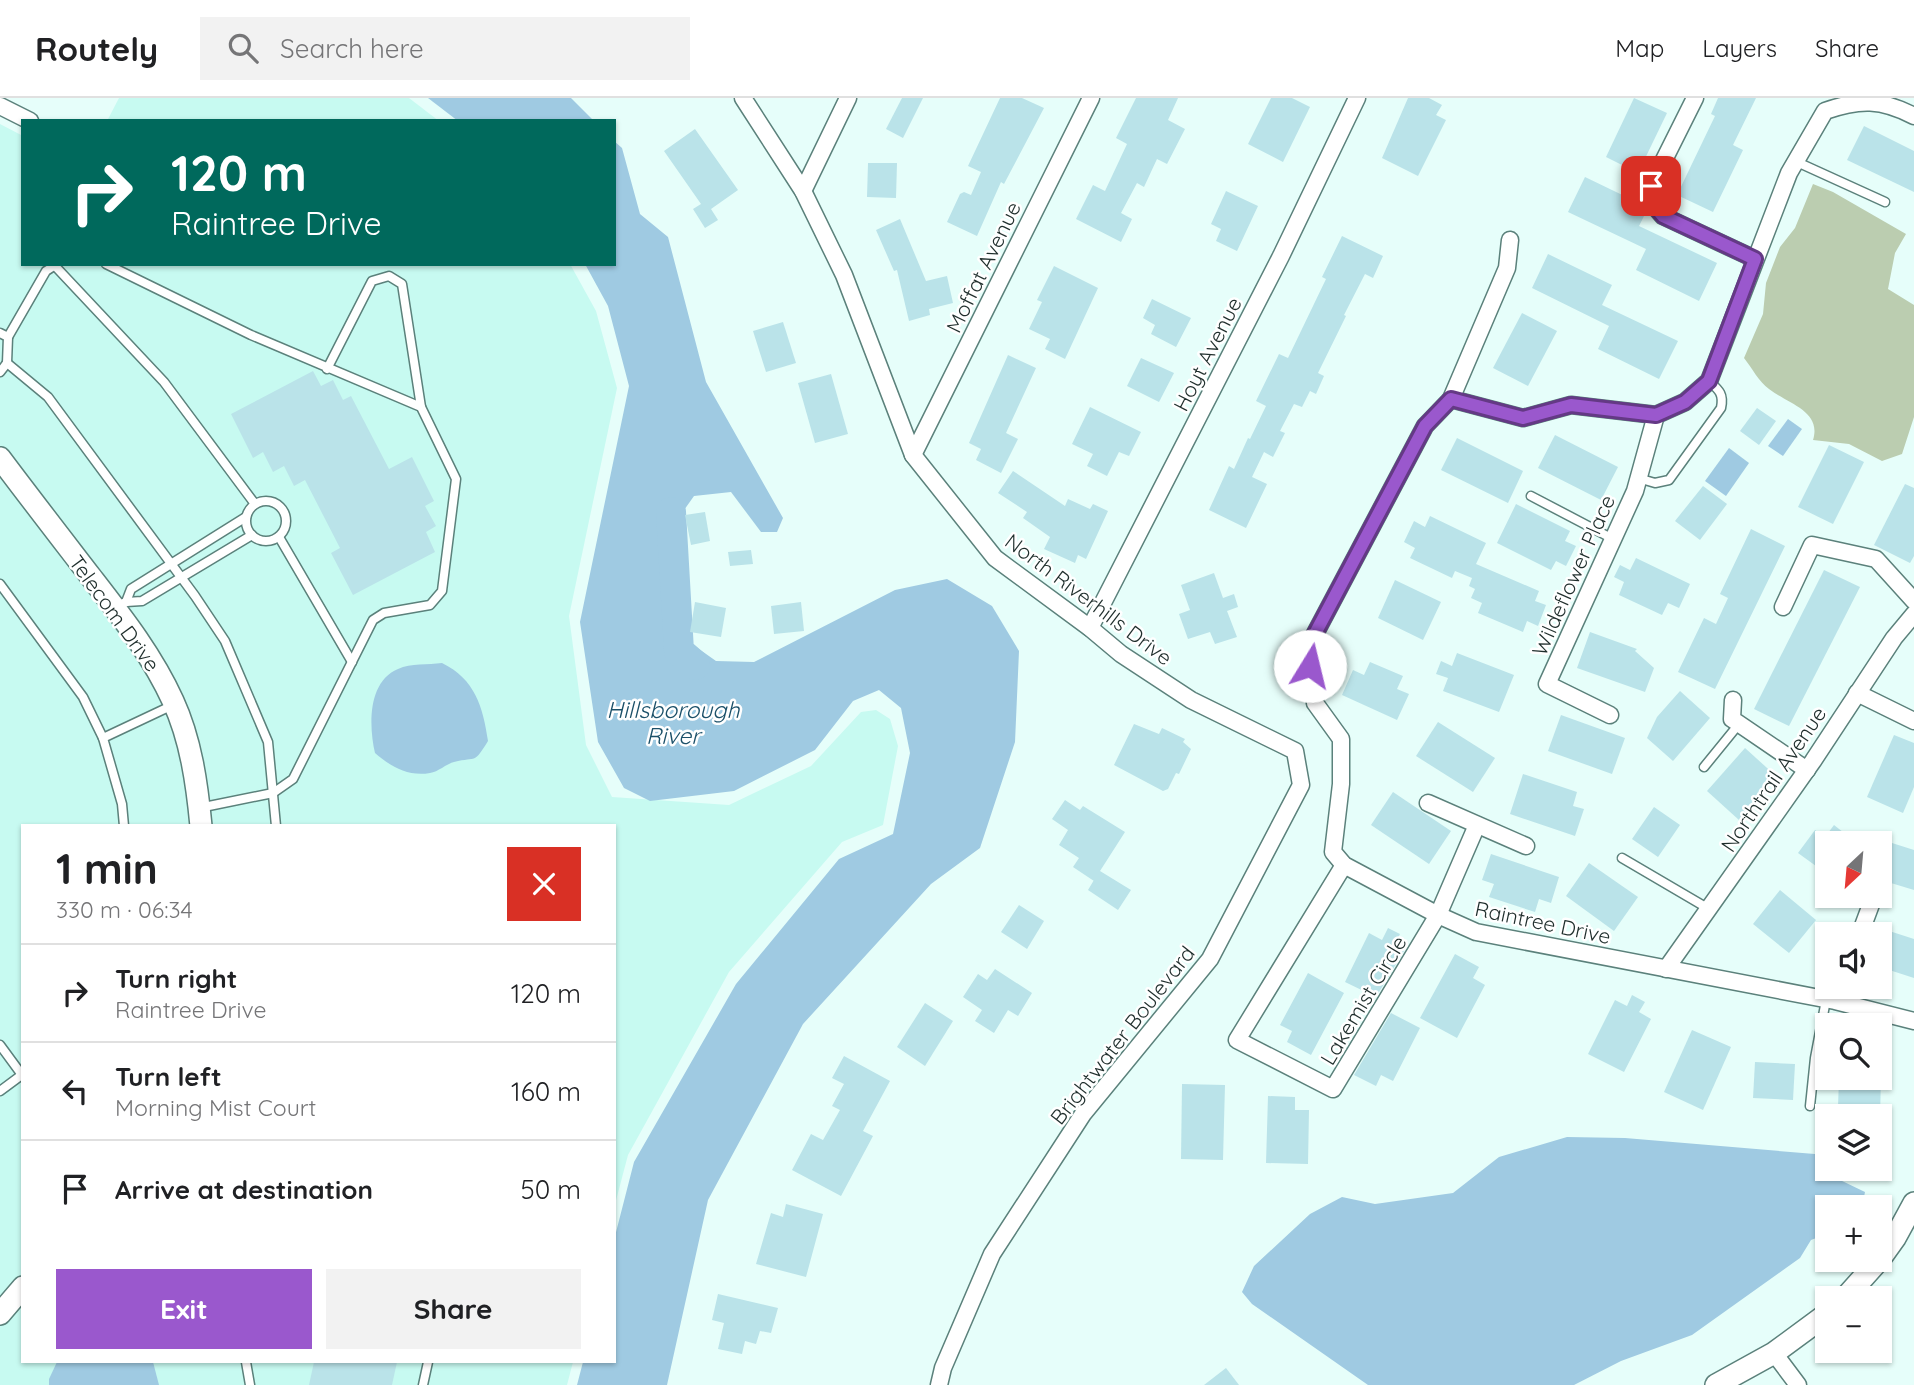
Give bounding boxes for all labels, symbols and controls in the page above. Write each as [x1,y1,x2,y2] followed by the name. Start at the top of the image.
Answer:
[200,17,690,80] search box
[35,28,158,69] text: Routely
[224,29,262,67] icon: search
[280,32,424,65] text: Search here
[1615,33,1664,63] text: Map
[1702,33,1777,63] text: Layers
[1815,33,1879,63] text: Share
[171,142,307,203] text: 120 m
[56,147,147,238] icon: right
[1621,156,1681,216] pin
[1632,167,1670,205] icon: arrive
[940,197,1026,337] street label: Moffat Avenue
[171,203,382,243] text: Raintree Drive
[1167,293,1247,415] street label: Hoyt Avenue
[1526,491,1620,659] street label: Wildeflower Place
[1000,528,1178,670] street label: North Riverhills Drive
[64,550,166,676] street label: Telecom Drive
[1273,629,1347,703] position arrow
[606,695,741,750] water label: Hillsborough River
[1715,701,1831,857] street label: Northtrail Avenue
[1815,831,1892,908] north arrow
[1815,831,1892,1363] map controls
[56,842,158,895] text: 1 min
[507,847,581,921] button: close
[56,895,193,924] text: 330 m · 06:34
[1473,895,1613,949] street label: Raintree Drive
[1815,922,1892,999] button: sound
[1314,931,1412,1069] street label: Lakemist Circle
[1044,941,1200,1129] street label: Brightwater Boulevard
[115,962,237,995] text: Turn right
[56,974,94,1012] icon: right
[511,977,581,1010] text: 120 m
[115,995,266,1024] text: Raintree Drive
[1815,1013,1892,1090] button: search
[115,1060,222,1093] text: Turn left
[56,1072,94,1110] icon: left
[511,1075,581,1108] text: 160 m
[115,1093,316,1122] text: Morning Mist Court
[1815,1104,1892,1181] button: layers
[56,1170,94,1208] icon: arrive
[115,1173,373,1206] text: Arrive at destination
[521,1173,581,1206] text: 50 m
[1815,1195,1892,1272] button: +
[56,1269,312,1349] button: Exit
[326,1269,581,1349] button: Share
[1815,1286,1892,1363] button: −

